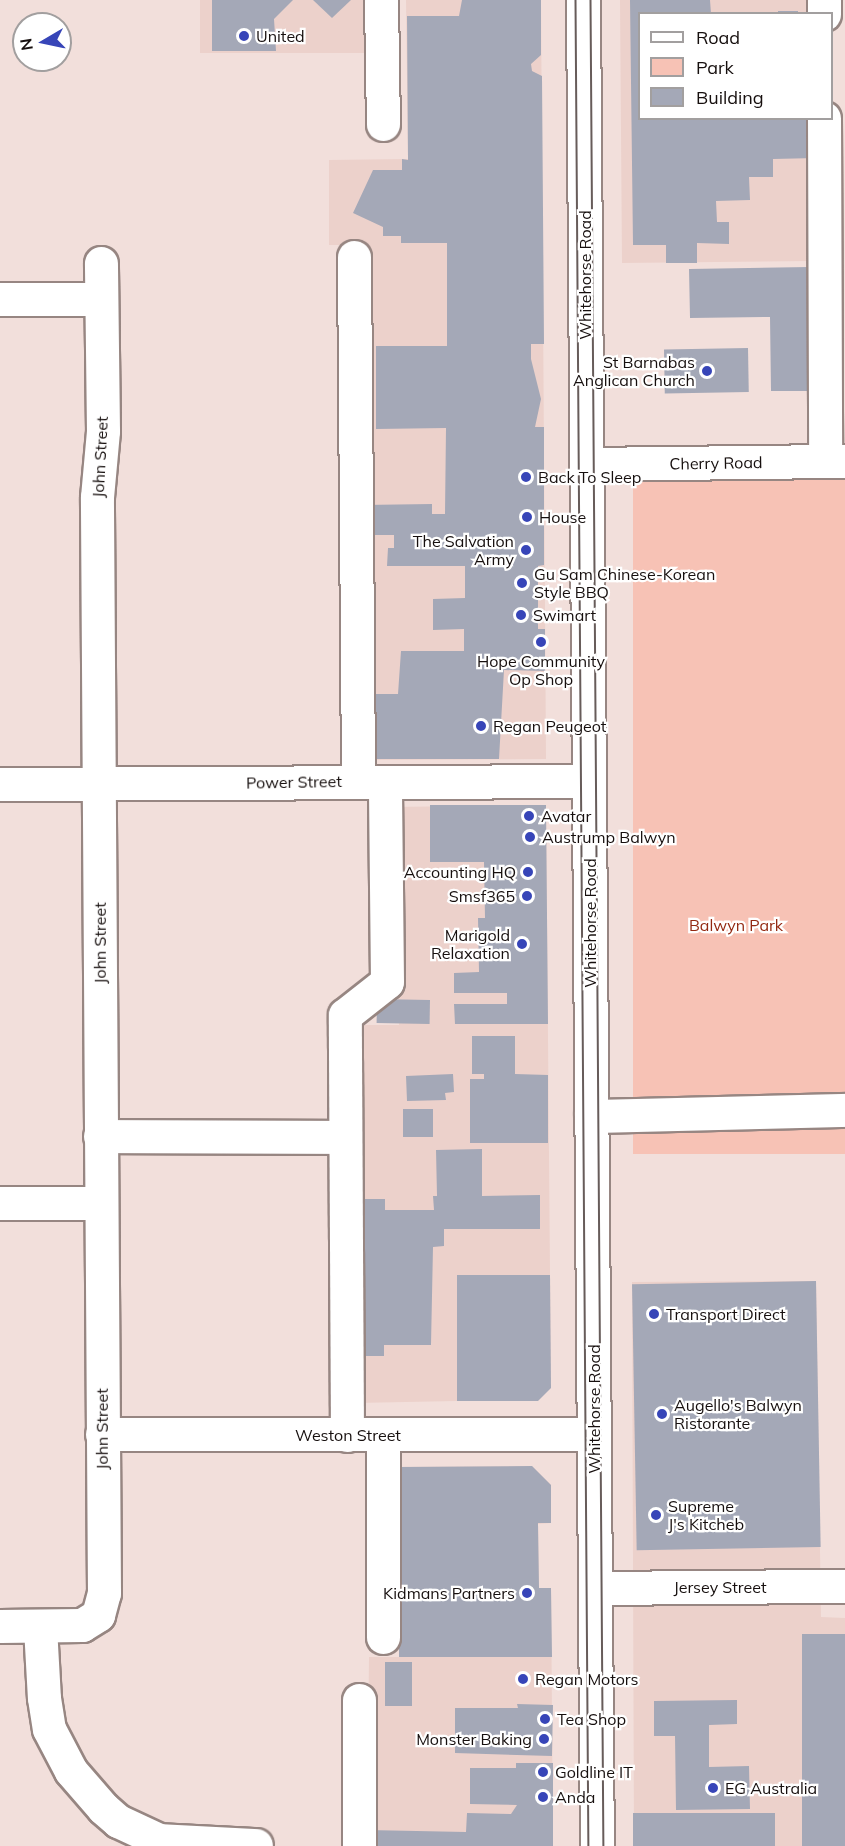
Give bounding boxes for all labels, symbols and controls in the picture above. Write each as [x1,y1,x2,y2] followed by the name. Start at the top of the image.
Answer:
[12,12,72,72] north arrow
[638,12,833,120] legend
[256,26,305,46] place label: United
[696,26,740,49] text: Road
[237,29,251,43] marker: United
[15,37,37,52] text: N
[696,56,734,79] text: Park
[696,86,764,109] text: Building
[575,210,595,340] street label: Whitehorse Road
[573,352,695,390] place label: St Barnabas Anglican Church
[700,364,714,378] marker: St Barnabas Anglican Church
[88,416,112,498] street label: John Street
[669,453,763,473] street label: Cherry Road
[538,467,641,487] place label: Back To Sleep
[519,470,533,484] marker: Back To Sleep
[539,507,586,527] place label: House
[520,510,534,524] marker: House
[413,531,514,569] place label: The Salvation Army
[519,543,533,557] marker: The Salvation Army
[534,564,715,602] place label: Gu Sam Chinese-Korean Style BBQ
[515,576,529,590] marker: Gu Sam Chinese-Korean Style BBQ
[533,605,596,625] place label: Swimart
[514,608,528,622] marker: Swimart
[534,635,548,649] marker: Hope Community Op Shop
[477,651,605,689] place label: Hope Community Op Shop
[493,716,606,736] place label: Regan Peugeot
[474,719,488,733] marker: Regan Peugeot
[246,772,342,792] street label: Power Street
[541,806,591,826] place label: Avatar
[522,809,536,823] marker: Avatar
[542,827,676,847] place label: Austrump Balwyn
[523,830,537,844] marker: Austrump Balwyn
[580,858,600,988] street label: Whitehorse Road
[404,862,516,882] place label: Accounting HQ
[521,865,535,879] marker: Accounting HQ
[449,886,515,906] place label: Smsf365
[520,889,534,903] marker: Smsf365
[90,902,110,984] street label: John Street
[689,915,783,935] park label: Balwyn Park
[431,925,510,963] place label: Marigold Relaxation
[515,937,529,951] marker: Marigold Relaxation
[666,1304,786,1324] place label: Transport Direct
[647,1307,661,1321] marker: Transport Direct
[584,1344,604,1474] street label: Whitehorse Road
[92,1388,112,1470] street label: John Street
[674,1395,802,1433] place label: Augello's Balwyn Ristorante
[655,1407,669,1421] marker: Augello's Balwyn Ristorante
[295,1425,401,1445] street label: Weston Street
[668,1496,744,1534] place label: Supreme J's Kitcheb
[649,1508,663,1522] marker: Supreme J's Kitcheb
[673,1577,767,1597] street label: Jersey Street
[383,1583,515,1603] place label: Kidmans Partners
[520,1586,534,1600] marker: Kidmans Partners
[535,1669,638,1689] place label: Regan Motors
[516,1672,530,1686] marker: Regan Motors
[557,1709,626,1729] place label: Tea Shop
[538,1712,552,1726] marker: Tea Shop
[416,1729,532,1749] place label: Monster Baking
[537,1732,551,1746] marker: Monster Baking
[555,1762,633,1782] place label: Goldline IT
[536,1765,550,1779] marker: Goldline IT
[725,1778,817,1798] place label: EG Australia
[706,1781,720,1795] marker: EG Australia
[555,1787,595,1807] place label: Anda
[536,1790,550,1804] marker: Anda

